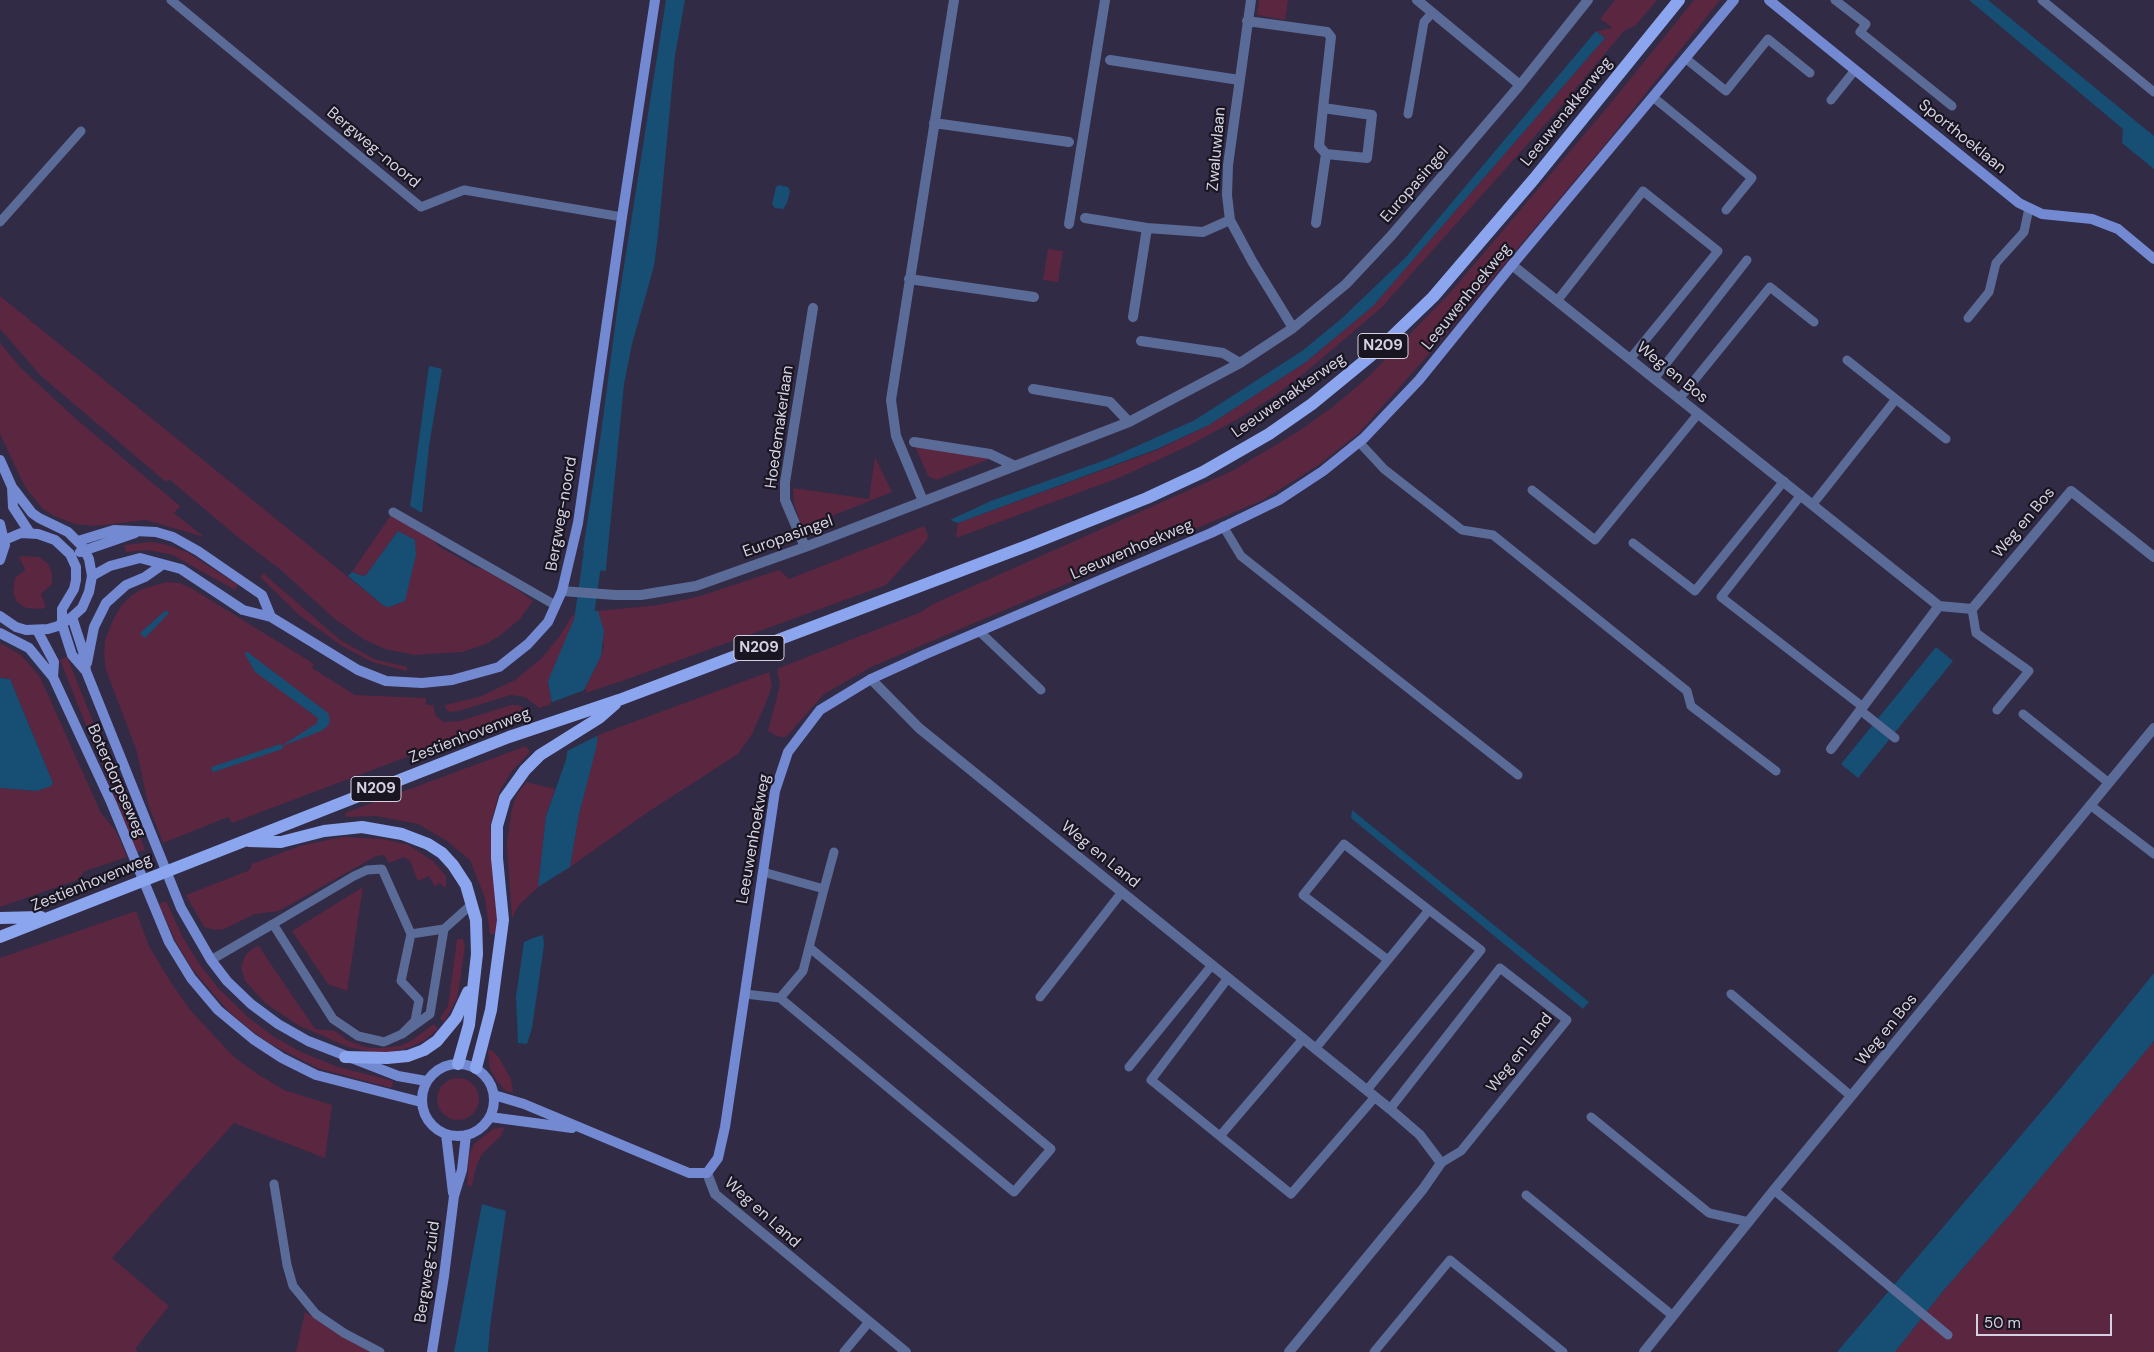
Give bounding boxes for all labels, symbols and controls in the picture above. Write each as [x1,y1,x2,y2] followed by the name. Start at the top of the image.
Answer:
[1517,54,1617,170] street label: Leeuwenakkerweg
[1914,96,2010,178] street label: Sporthoeklaan
[323,103,423,193] street label: Bergweg-noord
[1204,106,1230,192] street label: Zwaluwlaan
[1377,143,1453,227] street label: Europasingel
[1418,240,1516,354] street label: Leeuwenhoekweg
[1358,334,1408,358] road number: N209
[1632,338,1712,408] street label: Weg en Bos
[1228,349,1350,443] street label: Leeuwenakkerweg
[762,364,798,490] street label: Hoedemakerlaan
[542,455,582,573] street label: Bergweg-noord
[1989,484,2059,562] street label: Weg en Bos
[740,512,836,562] street label: Europasingel
[1068,516,1196,584] street label: Leeuwenhoekweg
[734,636,784,660] road number: N209
[407,704,533,768] street label: Zestienhovenweg
[82,722,150,840] street label: Boterdorpseweg
[733,773,775,905] street label: Leeuwenhoekweg
[351,776,401,802] road number: N209
[1057,817,1143,893] street label: Weg en Land
[29,850,155,916] street label: Zestienhovenweg
[1852,990,1922,1070] street label: Weg en Bos
[1483,1009,1557,1097] street label: Weg en Land
[720,1174,804,1252] street label: Weg en Land
[411,1220,445,1324] street label: Bergweg-zuid
[1979,1304,2115,1336] scale bar
[1984,1313,2021,1333] text: 50 m

